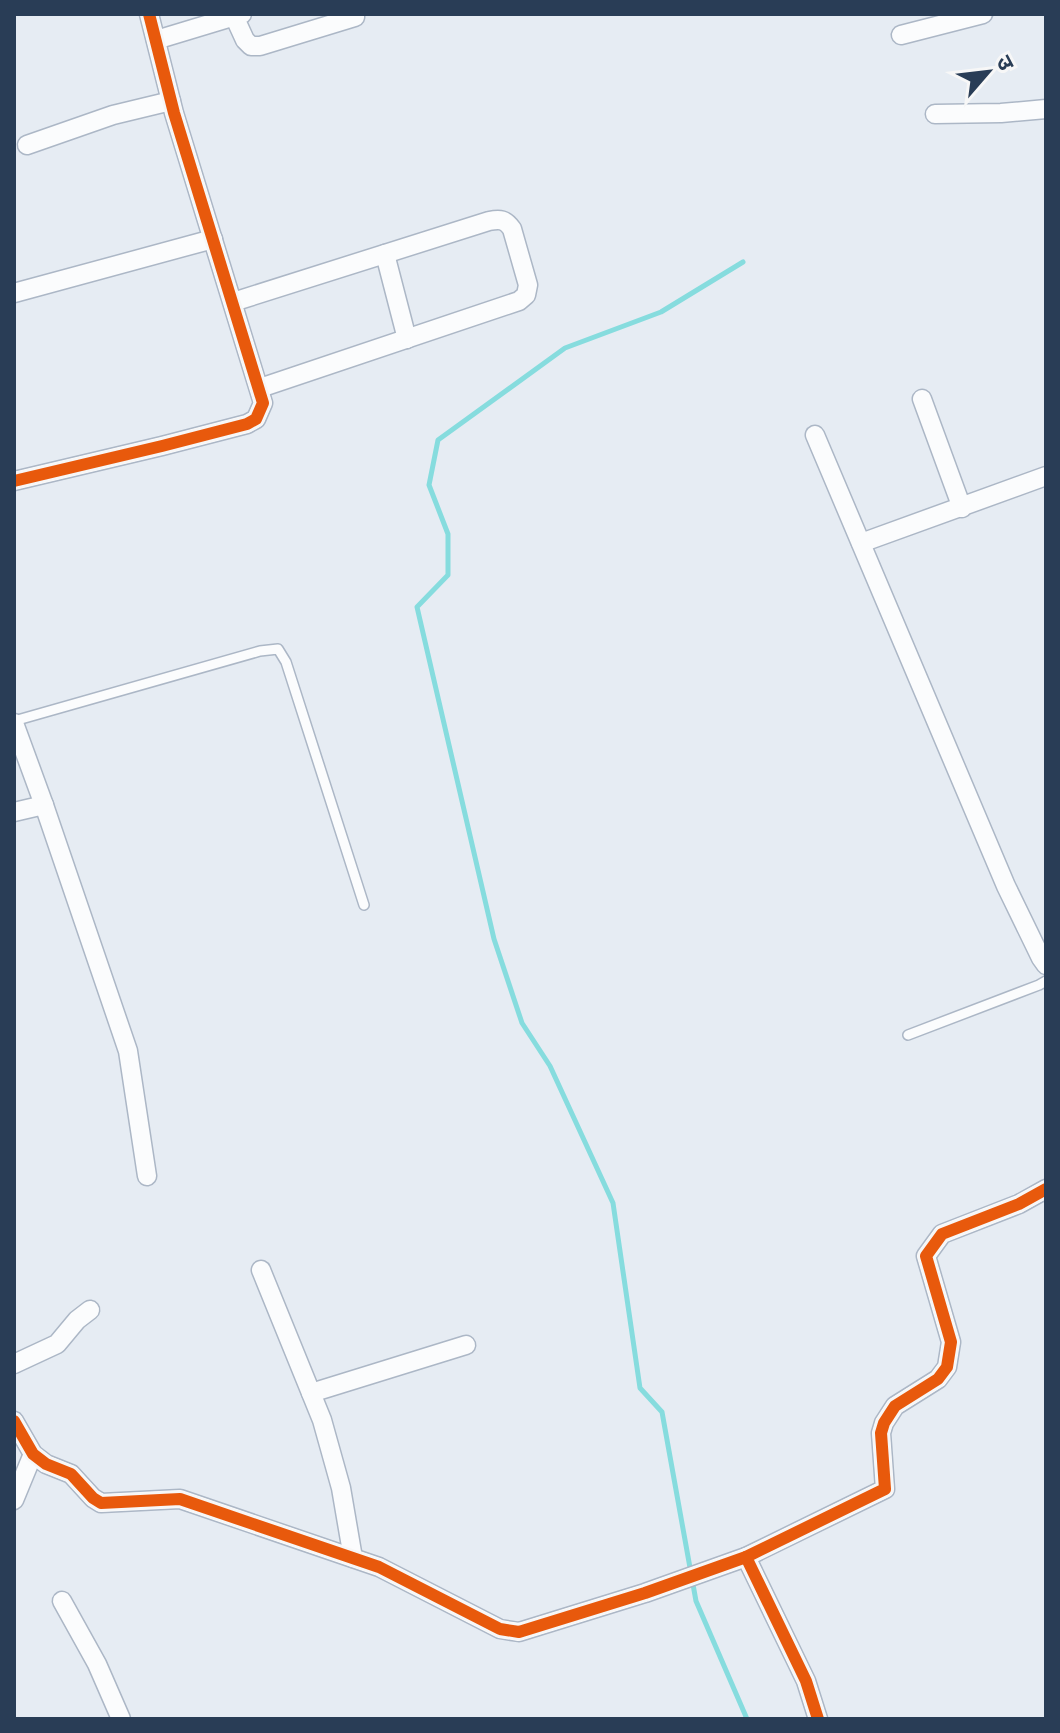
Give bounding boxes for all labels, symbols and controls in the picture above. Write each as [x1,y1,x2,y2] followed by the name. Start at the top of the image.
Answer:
[948,32,1028,112] north arrow
[991,50,1022,75] text: उ

